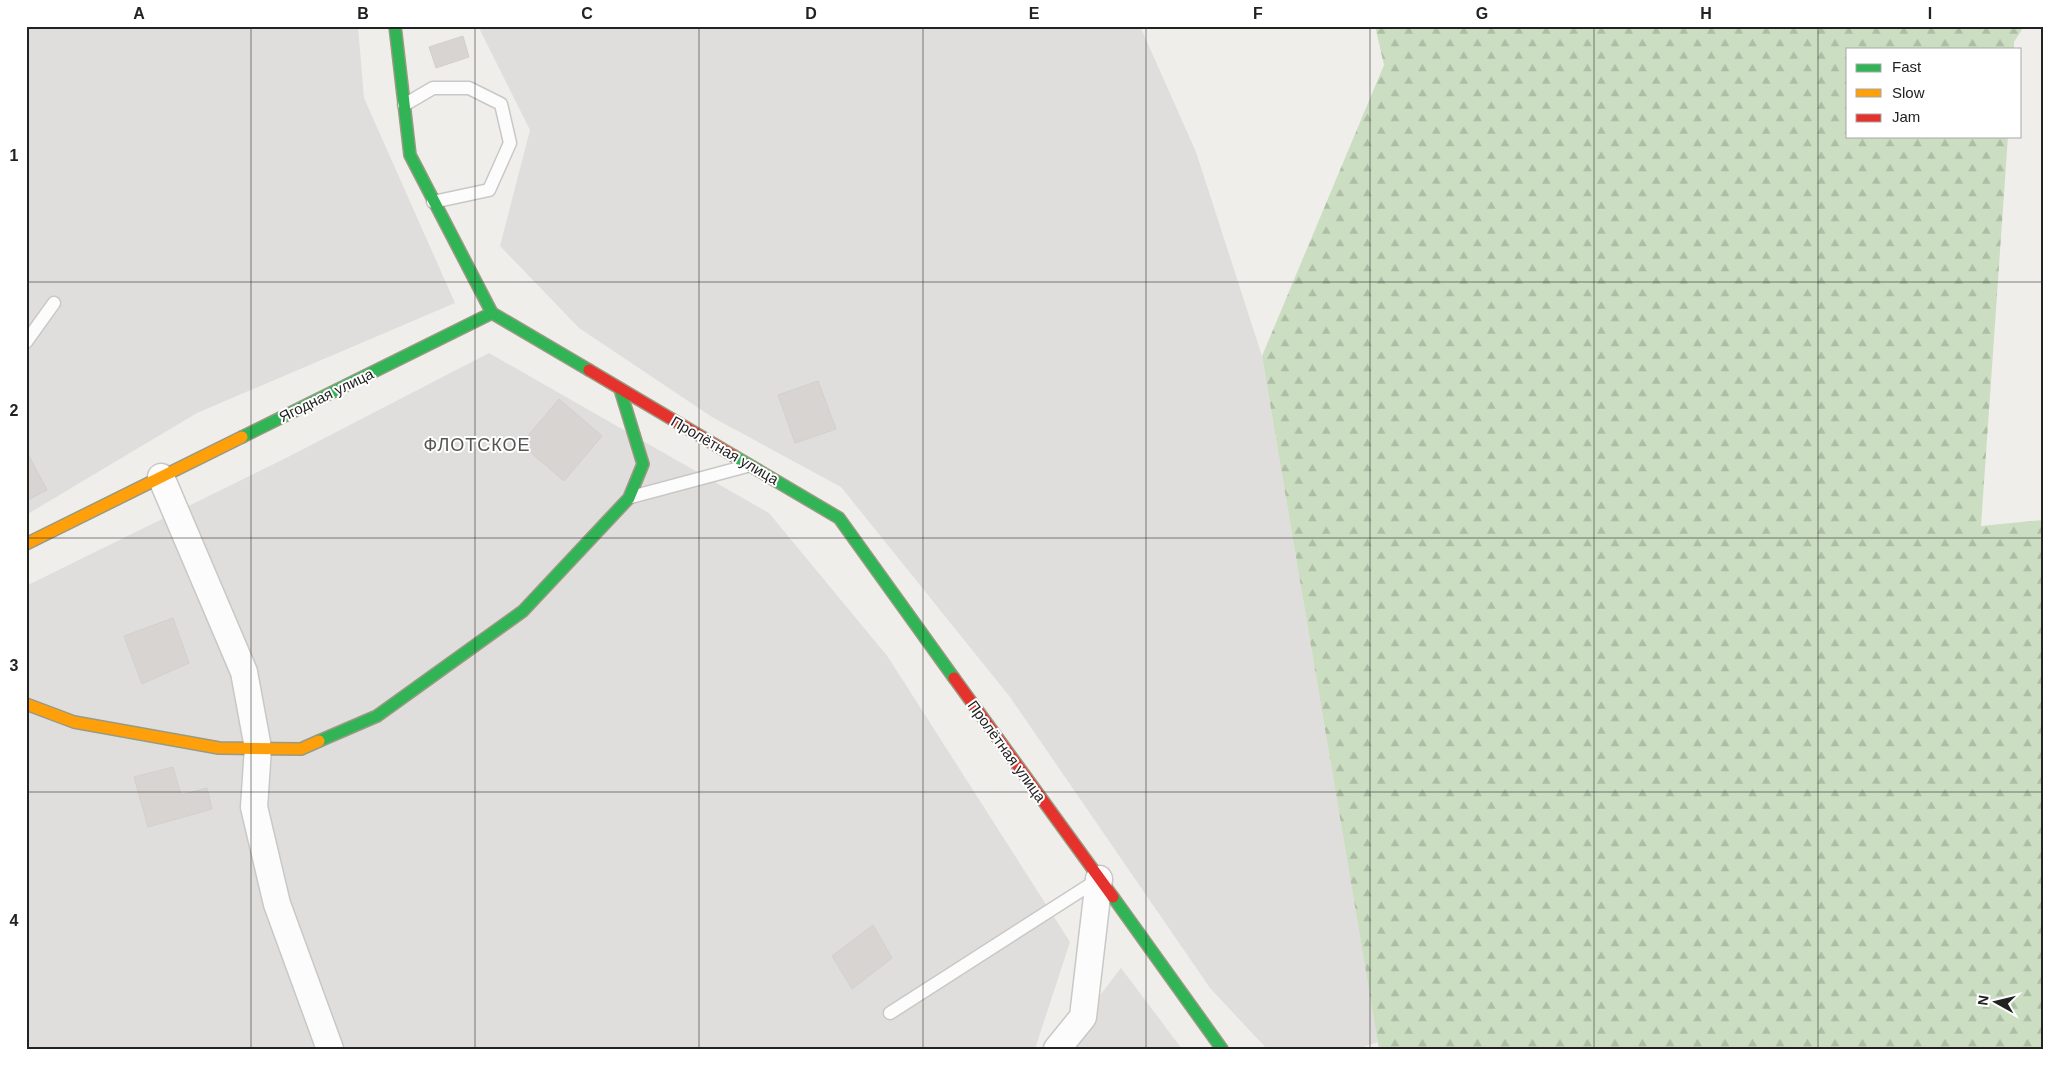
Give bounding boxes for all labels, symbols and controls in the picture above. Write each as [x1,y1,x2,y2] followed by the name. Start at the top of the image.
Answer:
[133,5,145,22] text: A
[357,5,369,22] text: B
[581,5,593,22] text: C
[805,5,817,22] text: D
[1029,5,1040,22] text: E
[1253,5,1263,22] text: F
[1476,5,1488,22] text: G
[1700,5,1712,22] text: H
[1928,5,1932,22] text: I
[1846,48,2022,138] legend
[1892,58,1922,75] text: Fast
[1892,84,1925,101] text: Slow
[1892,108,1920,125] text: Jam
[10,147,19,164] text: 1
[276,365,377,425] street label: Ягодная улица
[10,402,19,419] text: 2
[668,412,782,488] street label: Пролётная улица
[423,435,531,455] district label: ФЛОТСКОЕ
[10,657,19,674] text: 3
[964,697,1050,806] street label: Пролётная улица
[10,912,19,929] text: 4
[1972,978,2022,1028] north arrow
[1974,994,1992,1006] text: N

